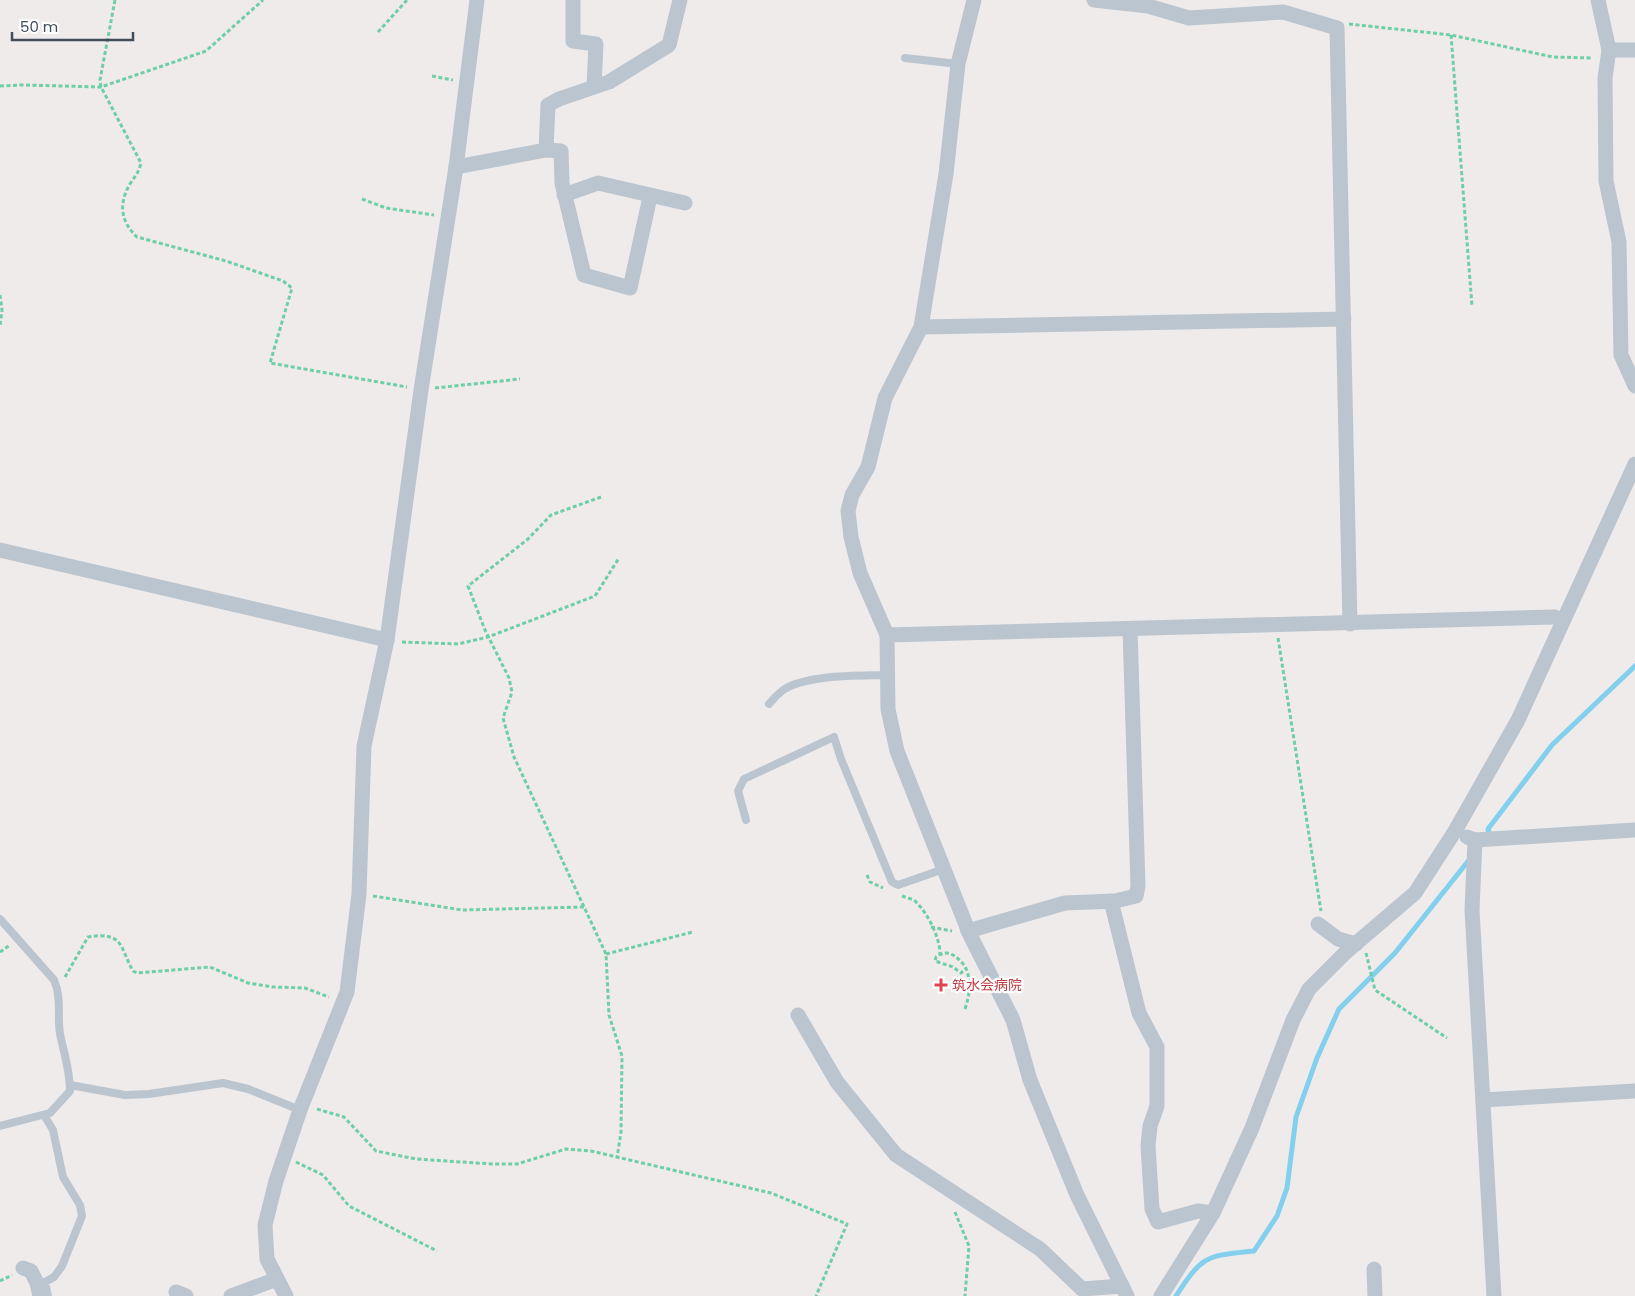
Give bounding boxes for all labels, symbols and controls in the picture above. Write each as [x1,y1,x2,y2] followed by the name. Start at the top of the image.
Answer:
[12,10,134,42] scale bar
[20,16,58,37] text: 50 m
[952,975,1022,995] place label: 筑水会病院
[934,978,948,992] marker: 筑水会病院

